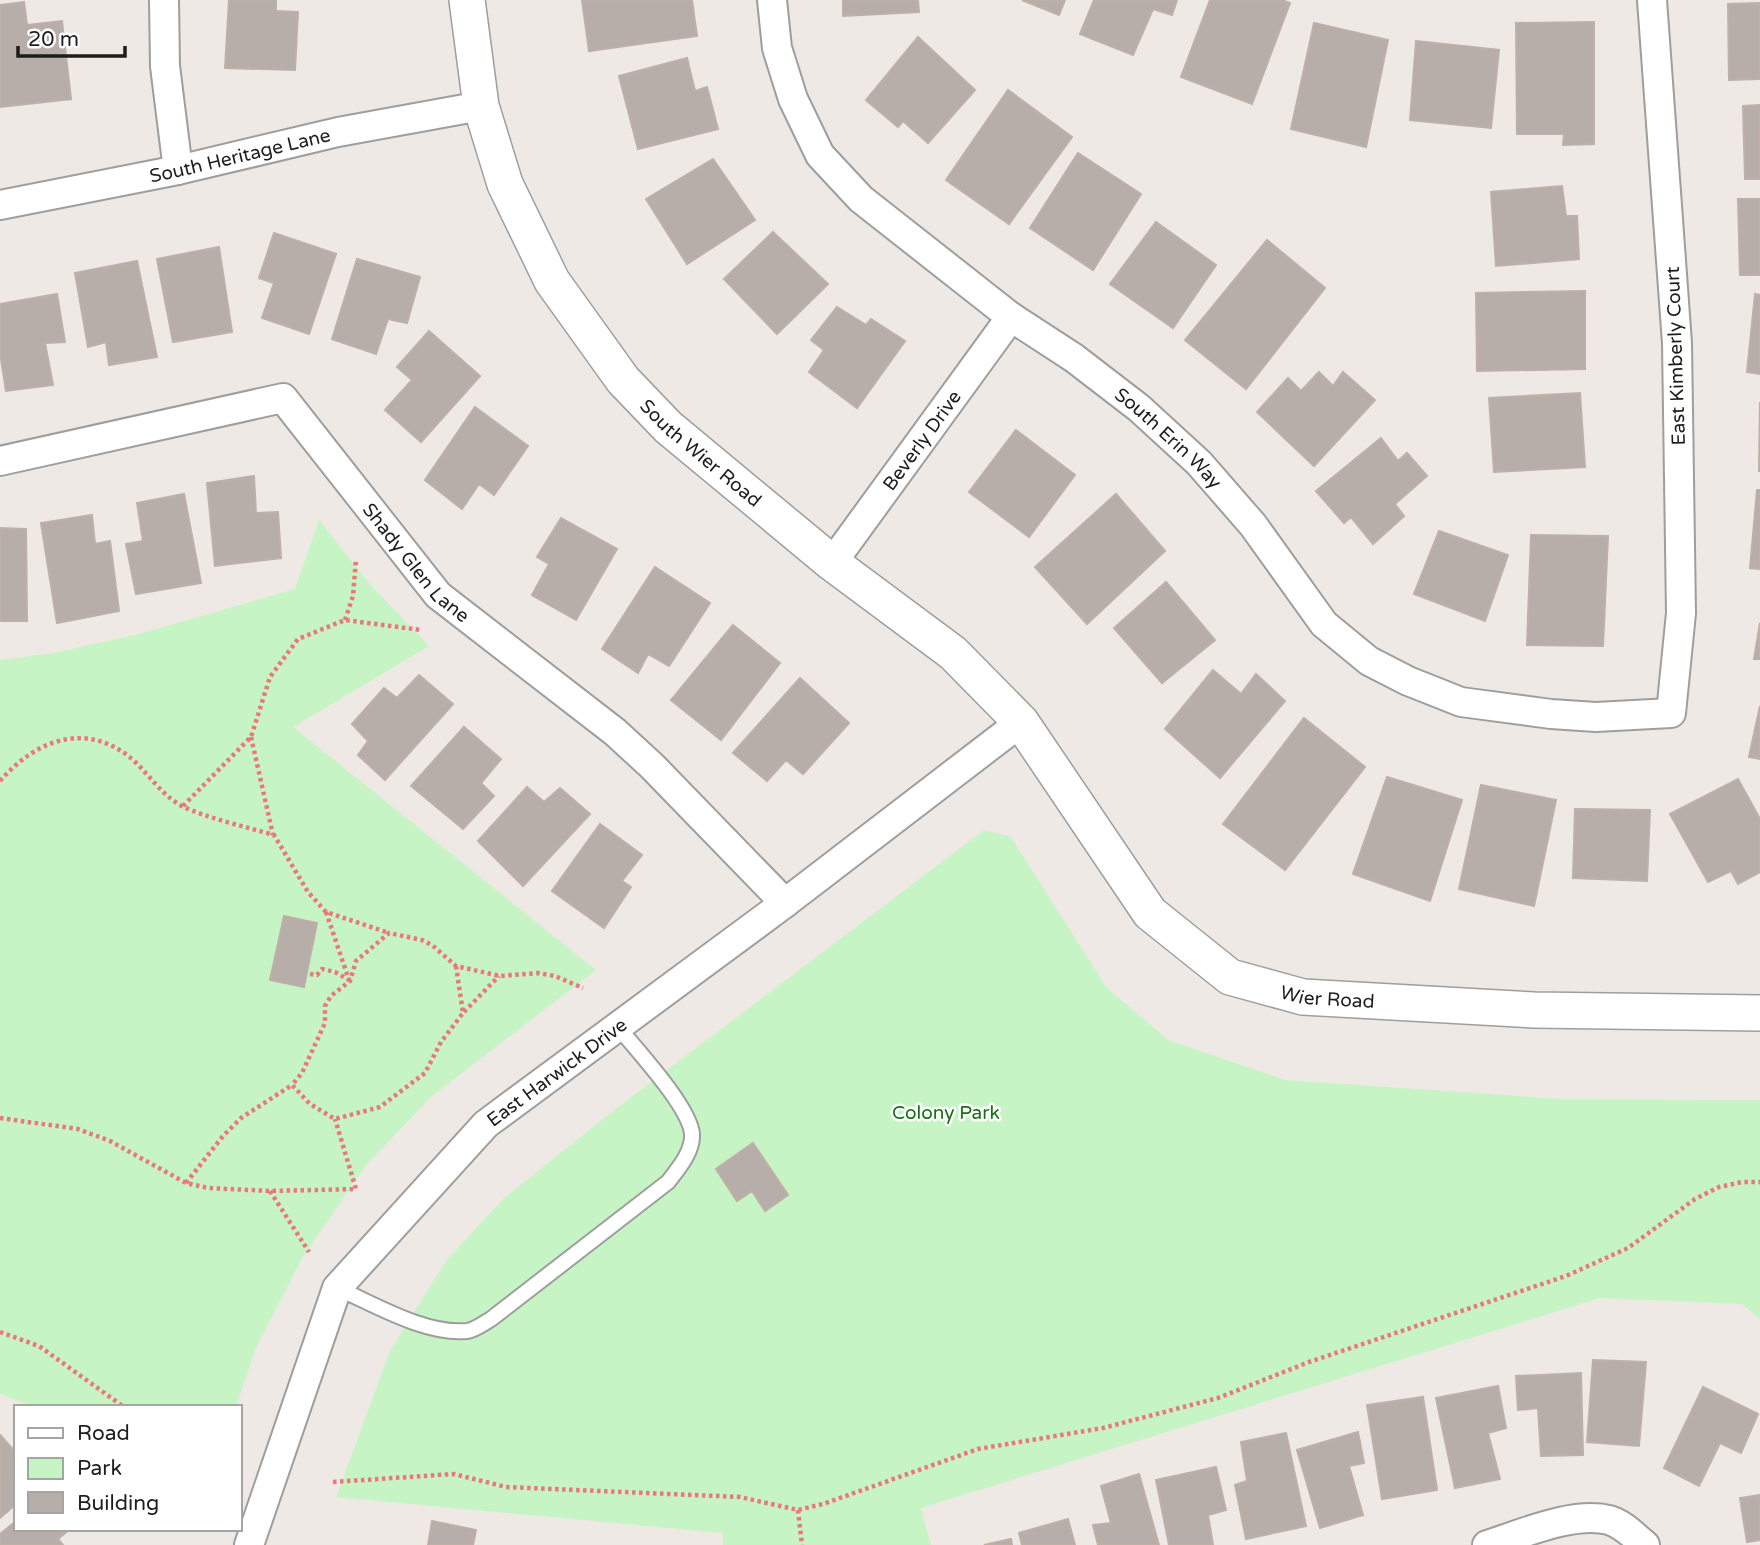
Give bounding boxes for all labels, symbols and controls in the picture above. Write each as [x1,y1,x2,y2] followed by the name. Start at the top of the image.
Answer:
[18,14,124,58] scale bar
[28,27,79,52] text: 20 m
[148,124,333,187] street label: South Heritage Lane
[1662,266,1690,446] street label: East Kimberly Court
[1110,383,1226,493] street label: South Erin Way
[878,386,966,495] street label: Beverly Drive
[635,395,766,512] street label: South Wier Road
[358,499,473,627] street label: Shady Glen Lane
[1278,981,1375,1013] street label: Wier Road
[483,1014,631,1132] street label: East Harwick Drive
[892,1102,1000,1124] park label: Colony Park
[14,1405,242,1531] legend
[77,1421,130,1446] text: Road
[77,1456,122,1481] text: Park
[77,1491,159,1516] text: Building

